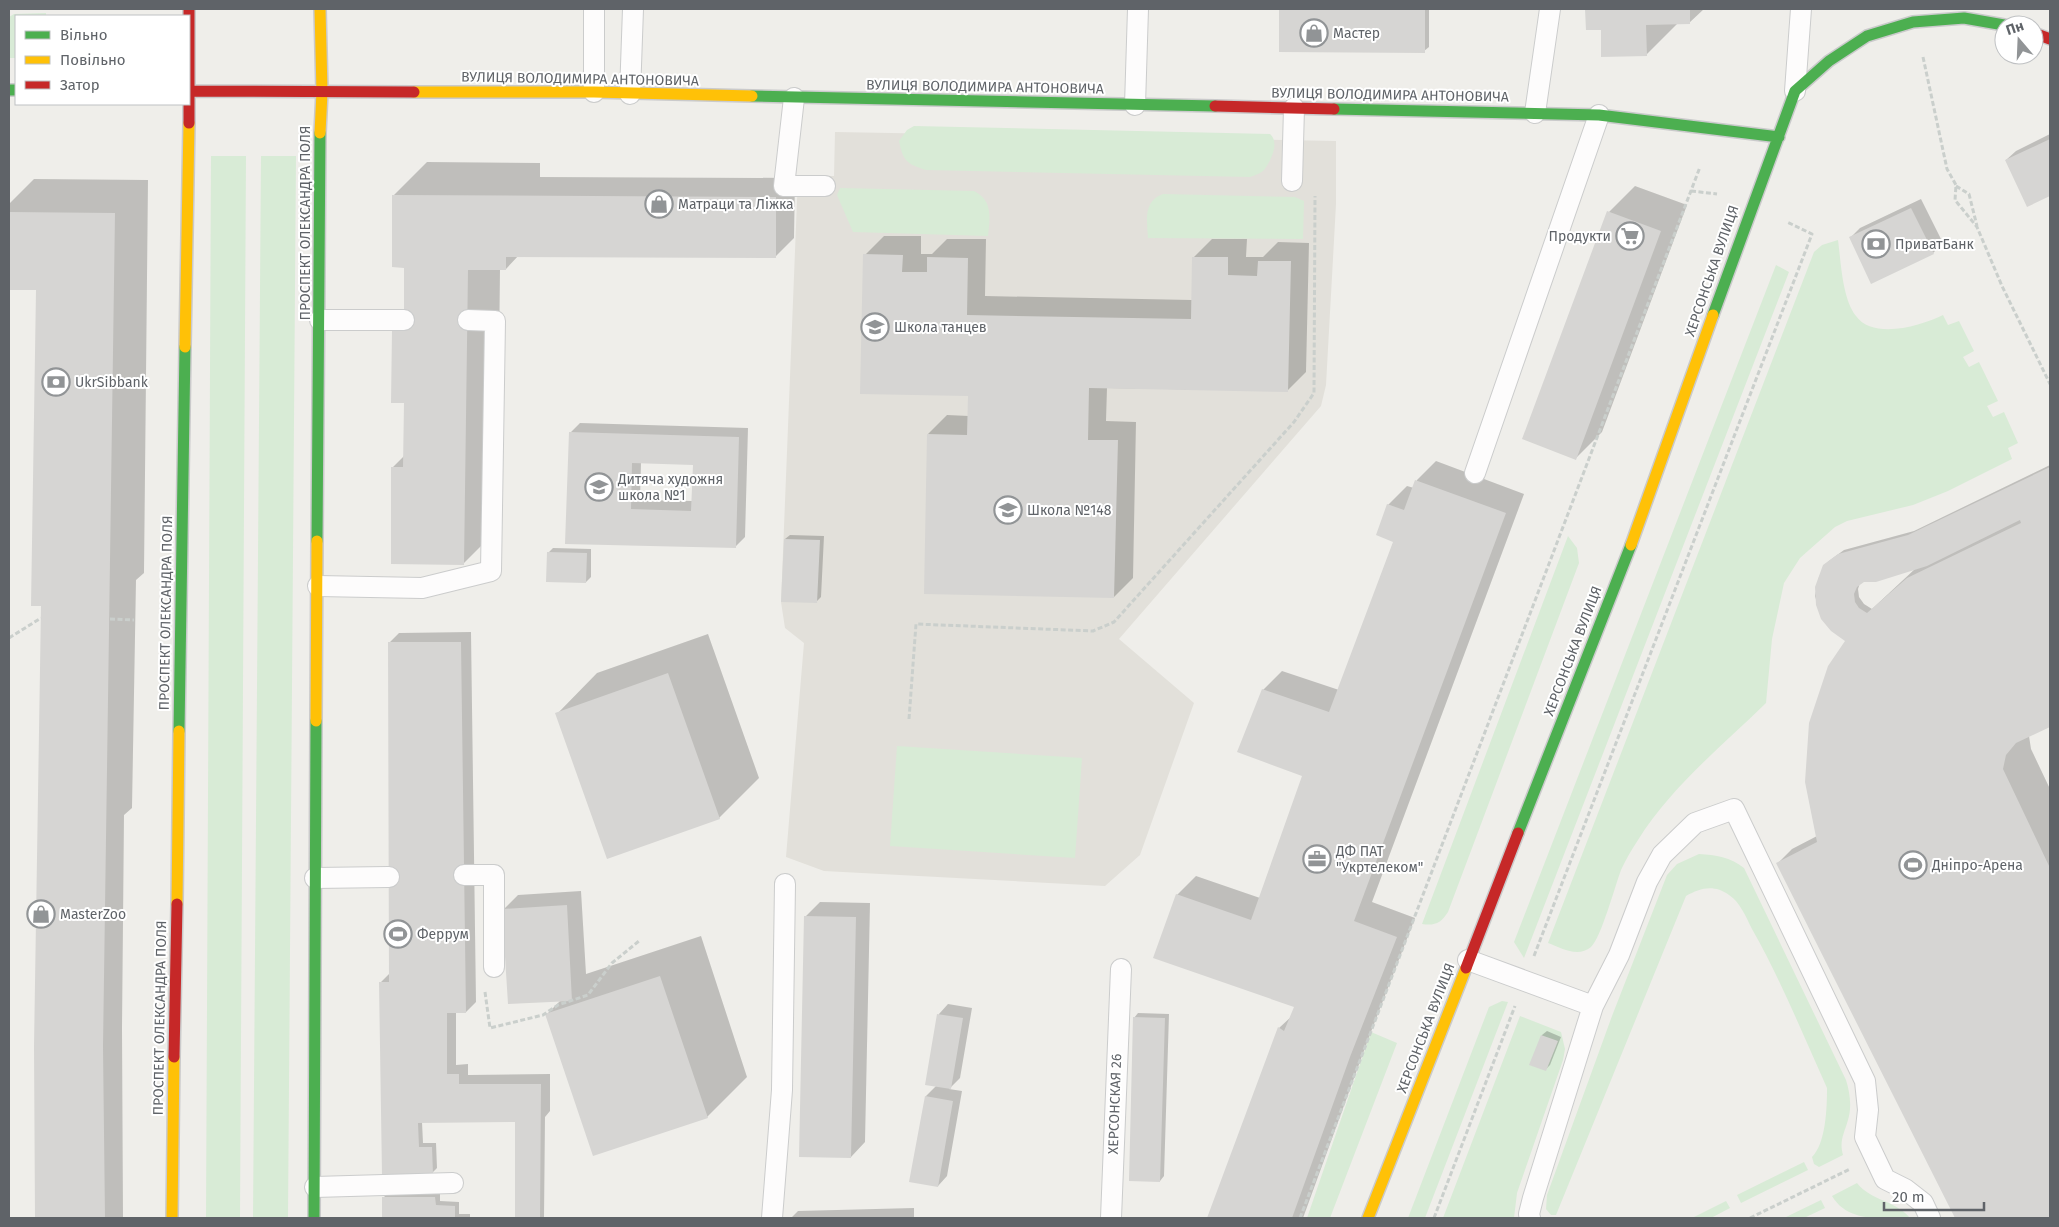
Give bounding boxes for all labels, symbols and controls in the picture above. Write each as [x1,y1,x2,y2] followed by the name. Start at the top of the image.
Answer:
[15,15,190,105] legend
[1994,15,2044,65] north arrow
[2004,17,2026,39] text: Пн
[1299,18,1329,48] shop icon: Мастер
[1333,25,1380,42] place label: Мастер
[60,26,107,44] text: Вільно
[60,51,126,69] text: Повільно
[461,68,699,90] street label: ВУЛИЦЯ ВОЛОДИМИРА АНТОНОВИЧА
[60,76,100,94] text: Затор
[866,76,1104,98] street label: ВУЛИЦЯ ВОЛОДИМИРА АНТОНОВИЧА
[1271,84,1509,106] street label: ВУЛИЦЯ ВОЛОДИМИРА АНТОНОВИЧА
[297,126,314,320] street label: ПРОСПЕКТ ОЛЕКСАНДРА ПОЛЯ
[644,189,674,219] shop icon: Матраци та Ліжка
[678,196,794,213] place label: Матраци та Ліжка
[1682,203,1742,339] street label: ХЕРСОНСЬКА ВУЛИЦЯ
[1615,221,1645,251] supermarket icon: Продукти
[1549,228,1611,245] place label: Продукти
[1861,229,1891,259] bank icon: ПриватБанк
[1895,236,1975,253] place label: ПриватБанк
[860,312,890,342] school or university icon: Школа танцев
[894,319,987,336] place label: Школа танцев
[41,367,71,397] bank icon: UkrSibbank
[75,374,149,391] place label: UkrSibbank
[617,471,723,504] place label: Дитяча художня школа №1
[584,472,614,502] school or university icon: Дитяча художня школа №1
[993,495,1023,525] school or university icon: Школа №148
[1027,502,1112,519] place label: Школа №148
[156,515,176,711] street label: ПРОСПЕКТ ОЛЕКСАНДРА ПОЛЯ
[1540,584,1606,718] street label: ХЕРСОНСЬКА ВУЛИЦЯ
[1335,843,1423,876] place label: ДФ ПАТ "Укртелеком"
[1302,844,1332,874] office icon: ДФ ПАТ "Укртелеком"
[1898,850,1928,880] sports icon: Дніпро-Арена
[1931,857,2023,874] place label: Дніпро-Арена
[26,899,56,929] shop icon: MasterZoo
[60,906,126,923] place label: MasterZoo
[383,919,413,949] sports icon: Феррум
[150,920,170,1116] street label: ПРОСПЕКТ ОЛЕКСАНДРА ПОЛЯ
[417,926,469,943] place label: Феррум
[1393,961,1459,1095] street label: ХЕРСОНСЬКА ВУЛИЦЯ
[1105,1053,1125,1155] street label: ХЕРСОНСКАЯ 26
[1884,1180,1984,1212] scale bar
[1892,1188,1925,1206] text: 20 m

